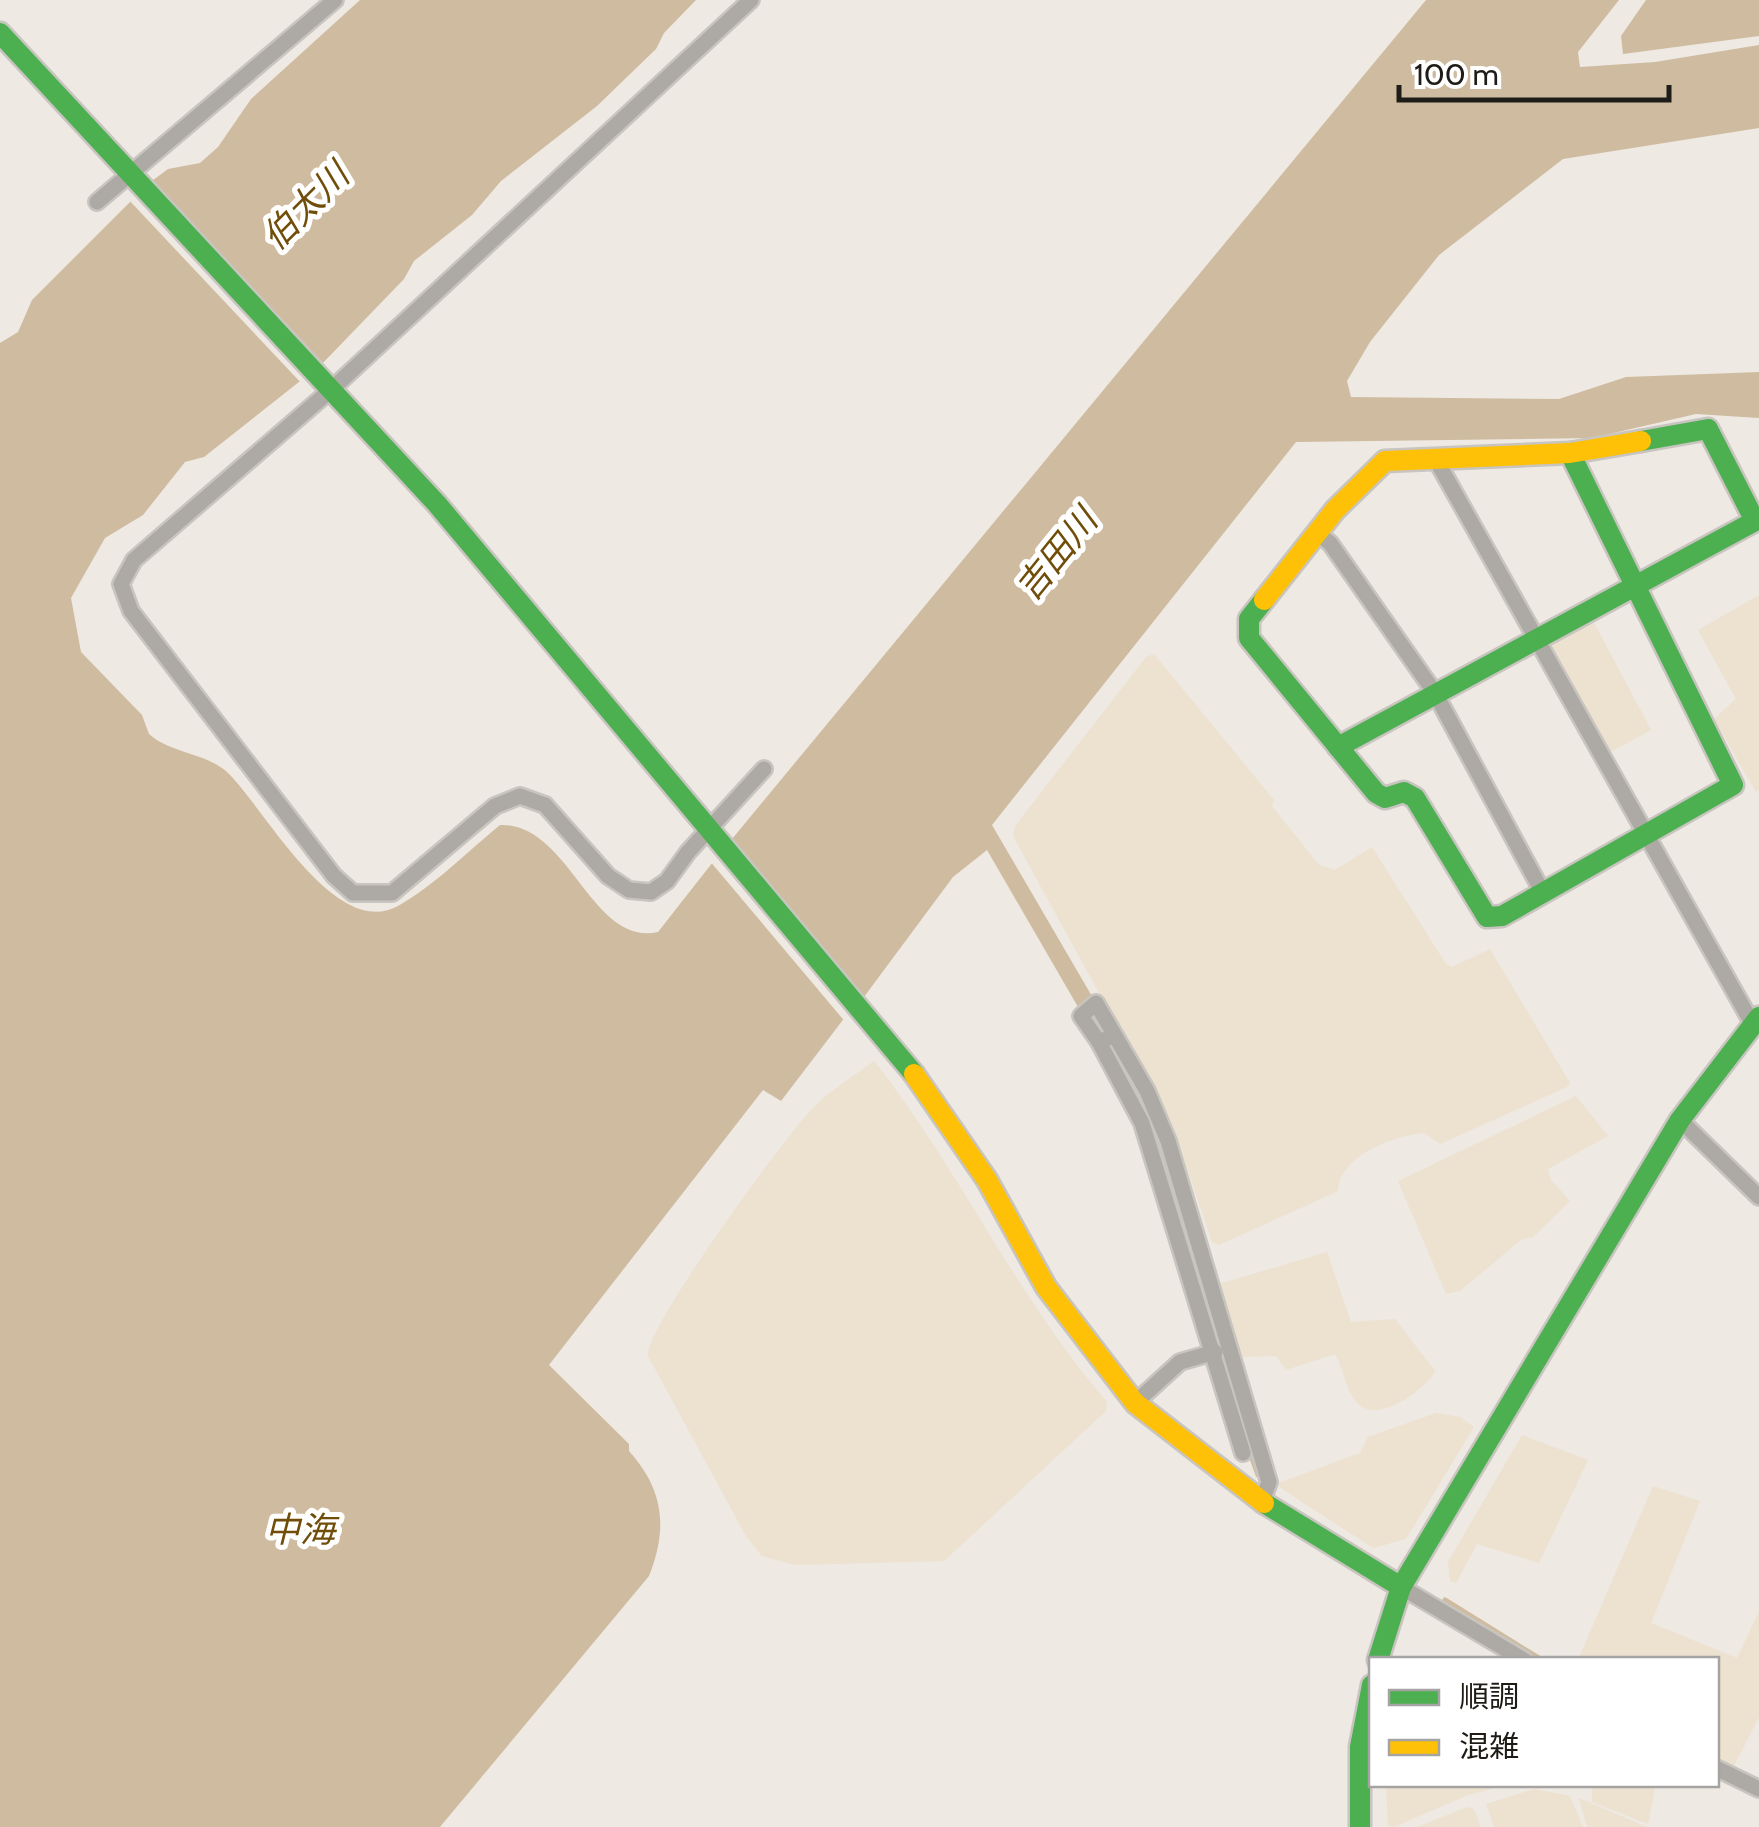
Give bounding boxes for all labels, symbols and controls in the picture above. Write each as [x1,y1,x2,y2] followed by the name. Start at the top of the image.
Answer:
[1399,40,1669,102] scale bar
[1414,56,1499,93] text: 100 m
[253,151,360,258] water label: 伯太川
[1006,497,1108,608] water label: 吉田川
[265,1508,340,1551] water label: 中海
[1369,1657,1719,1787] legend
[1459,1678,1519,1715] text: 順調
[1459,1728,1519,1765] text: 混雑

